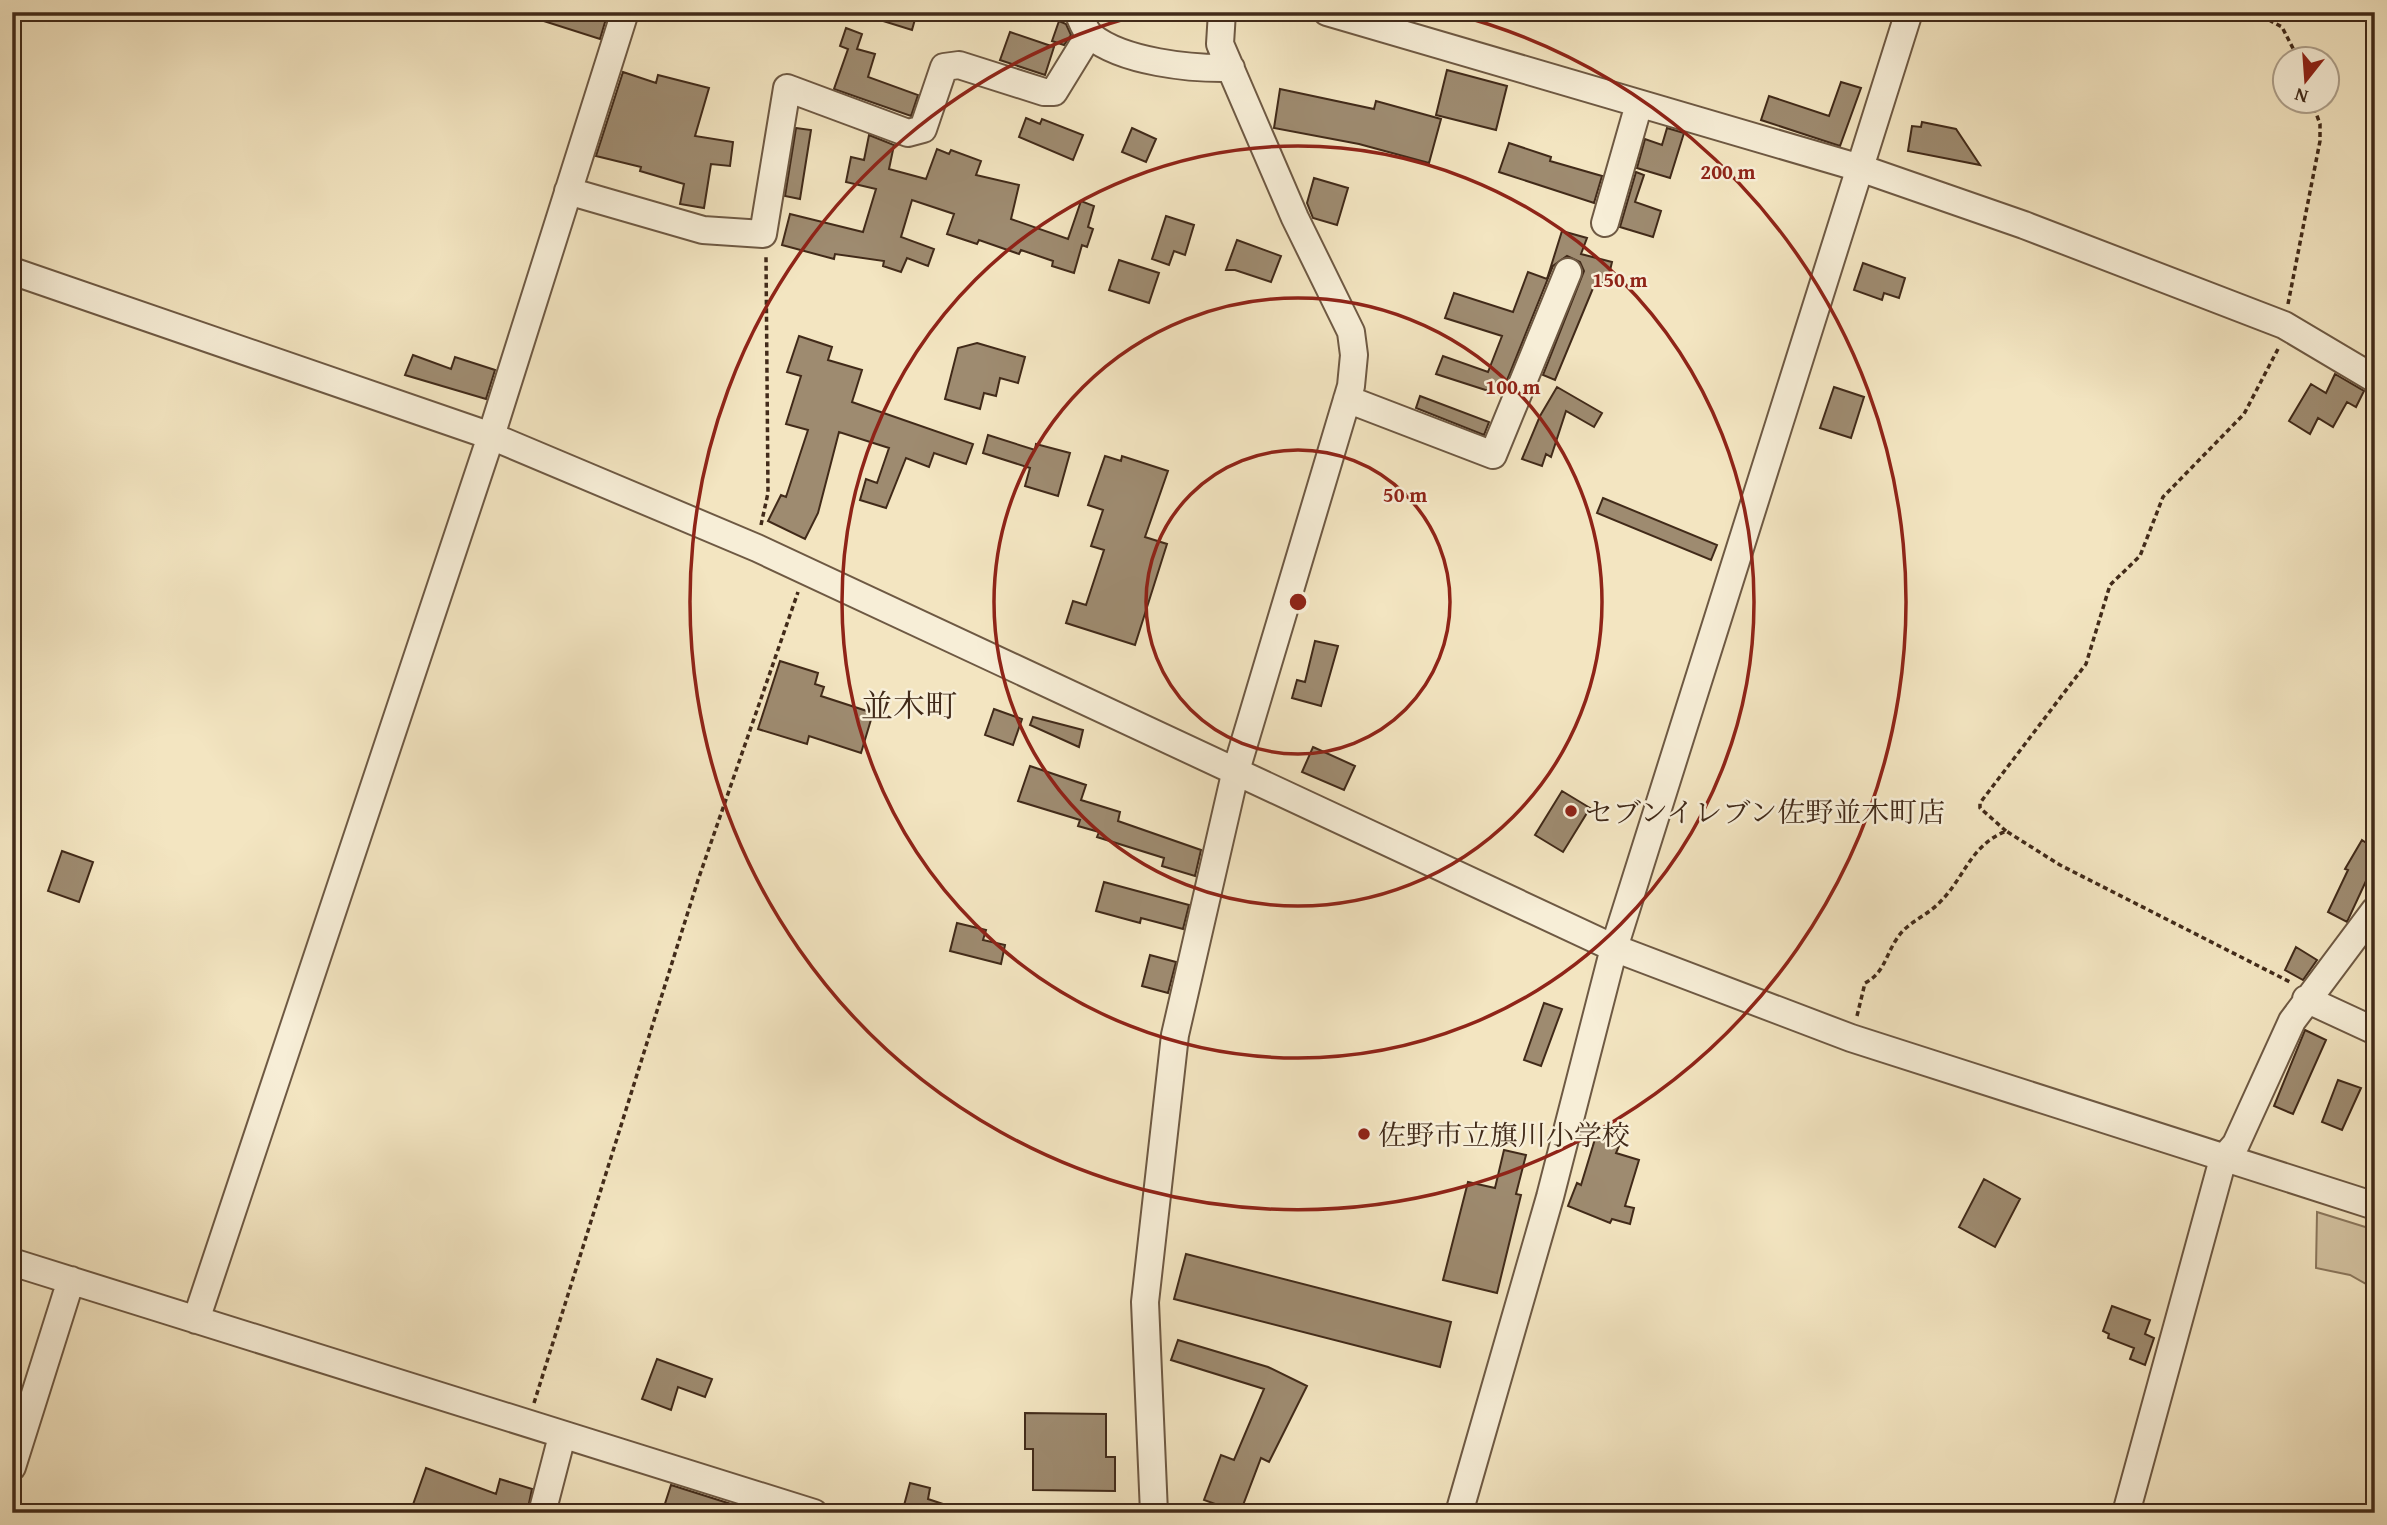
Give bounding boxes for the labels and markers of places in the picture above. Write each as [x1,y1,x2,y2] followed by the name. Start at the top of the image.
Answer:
[1286,590,1310,614] centre of rings
[1585,791,1945,832] place label: セブンイレブン佐野並木町店
[1563,803,1579,819] marker: セブンイレブン佐野並木町店
[1378,1114,1630,1155] place label: 佐野市立旗川小学校
[1356,1126,1372,1142] marker: 佐野市立旗川小学校

